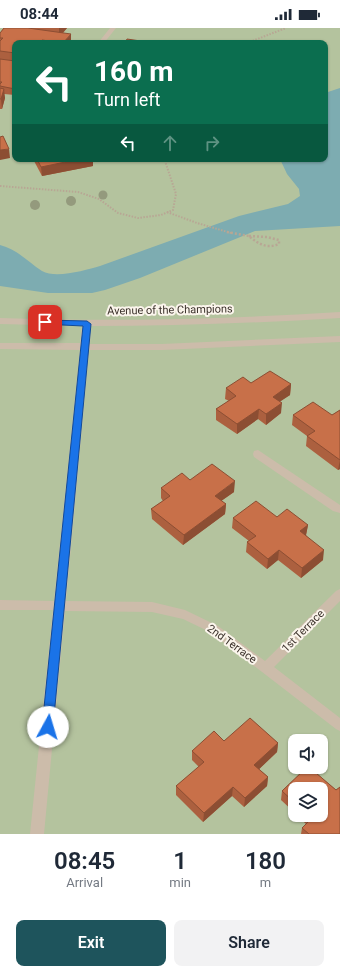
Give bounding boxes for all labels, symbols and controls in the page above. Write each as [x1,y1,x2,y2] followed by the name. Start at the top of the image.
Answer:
[20,5,59,23] text: 08:44
[94,55,173,88] text: 160 m
[28,56,80,108] icon: left
[94,89,160,110] text: Turn left
[117,132,139,154] icon: left
[159,132,181,154] icon: ahead
[201,132,223,154] icon: right
[107,302,233,318] street label: Avenue of the Champions
[28,305,62,339] pin
[34,311,56,333] icon: arrive
[279,607,327,655] street label: 1st Terrace
[205,622,259,666] street label: 2nd Terrace
[27,706,69,748] position arrow
[288,734,328,822] map controls
[288,734,328,774] button: sound
[288,782,328,822] button: layers
[54,847,115,875] text: 08:45
[173,847,187,875] text: 1
[245,847,286,875] text: 180
[66,875,103,890] text: Arrival
[169,875,191,890] text: min
[260,875,271,890] text: m
[16,920,166,966] button: Exit
[174,920,324,966] button: Share

